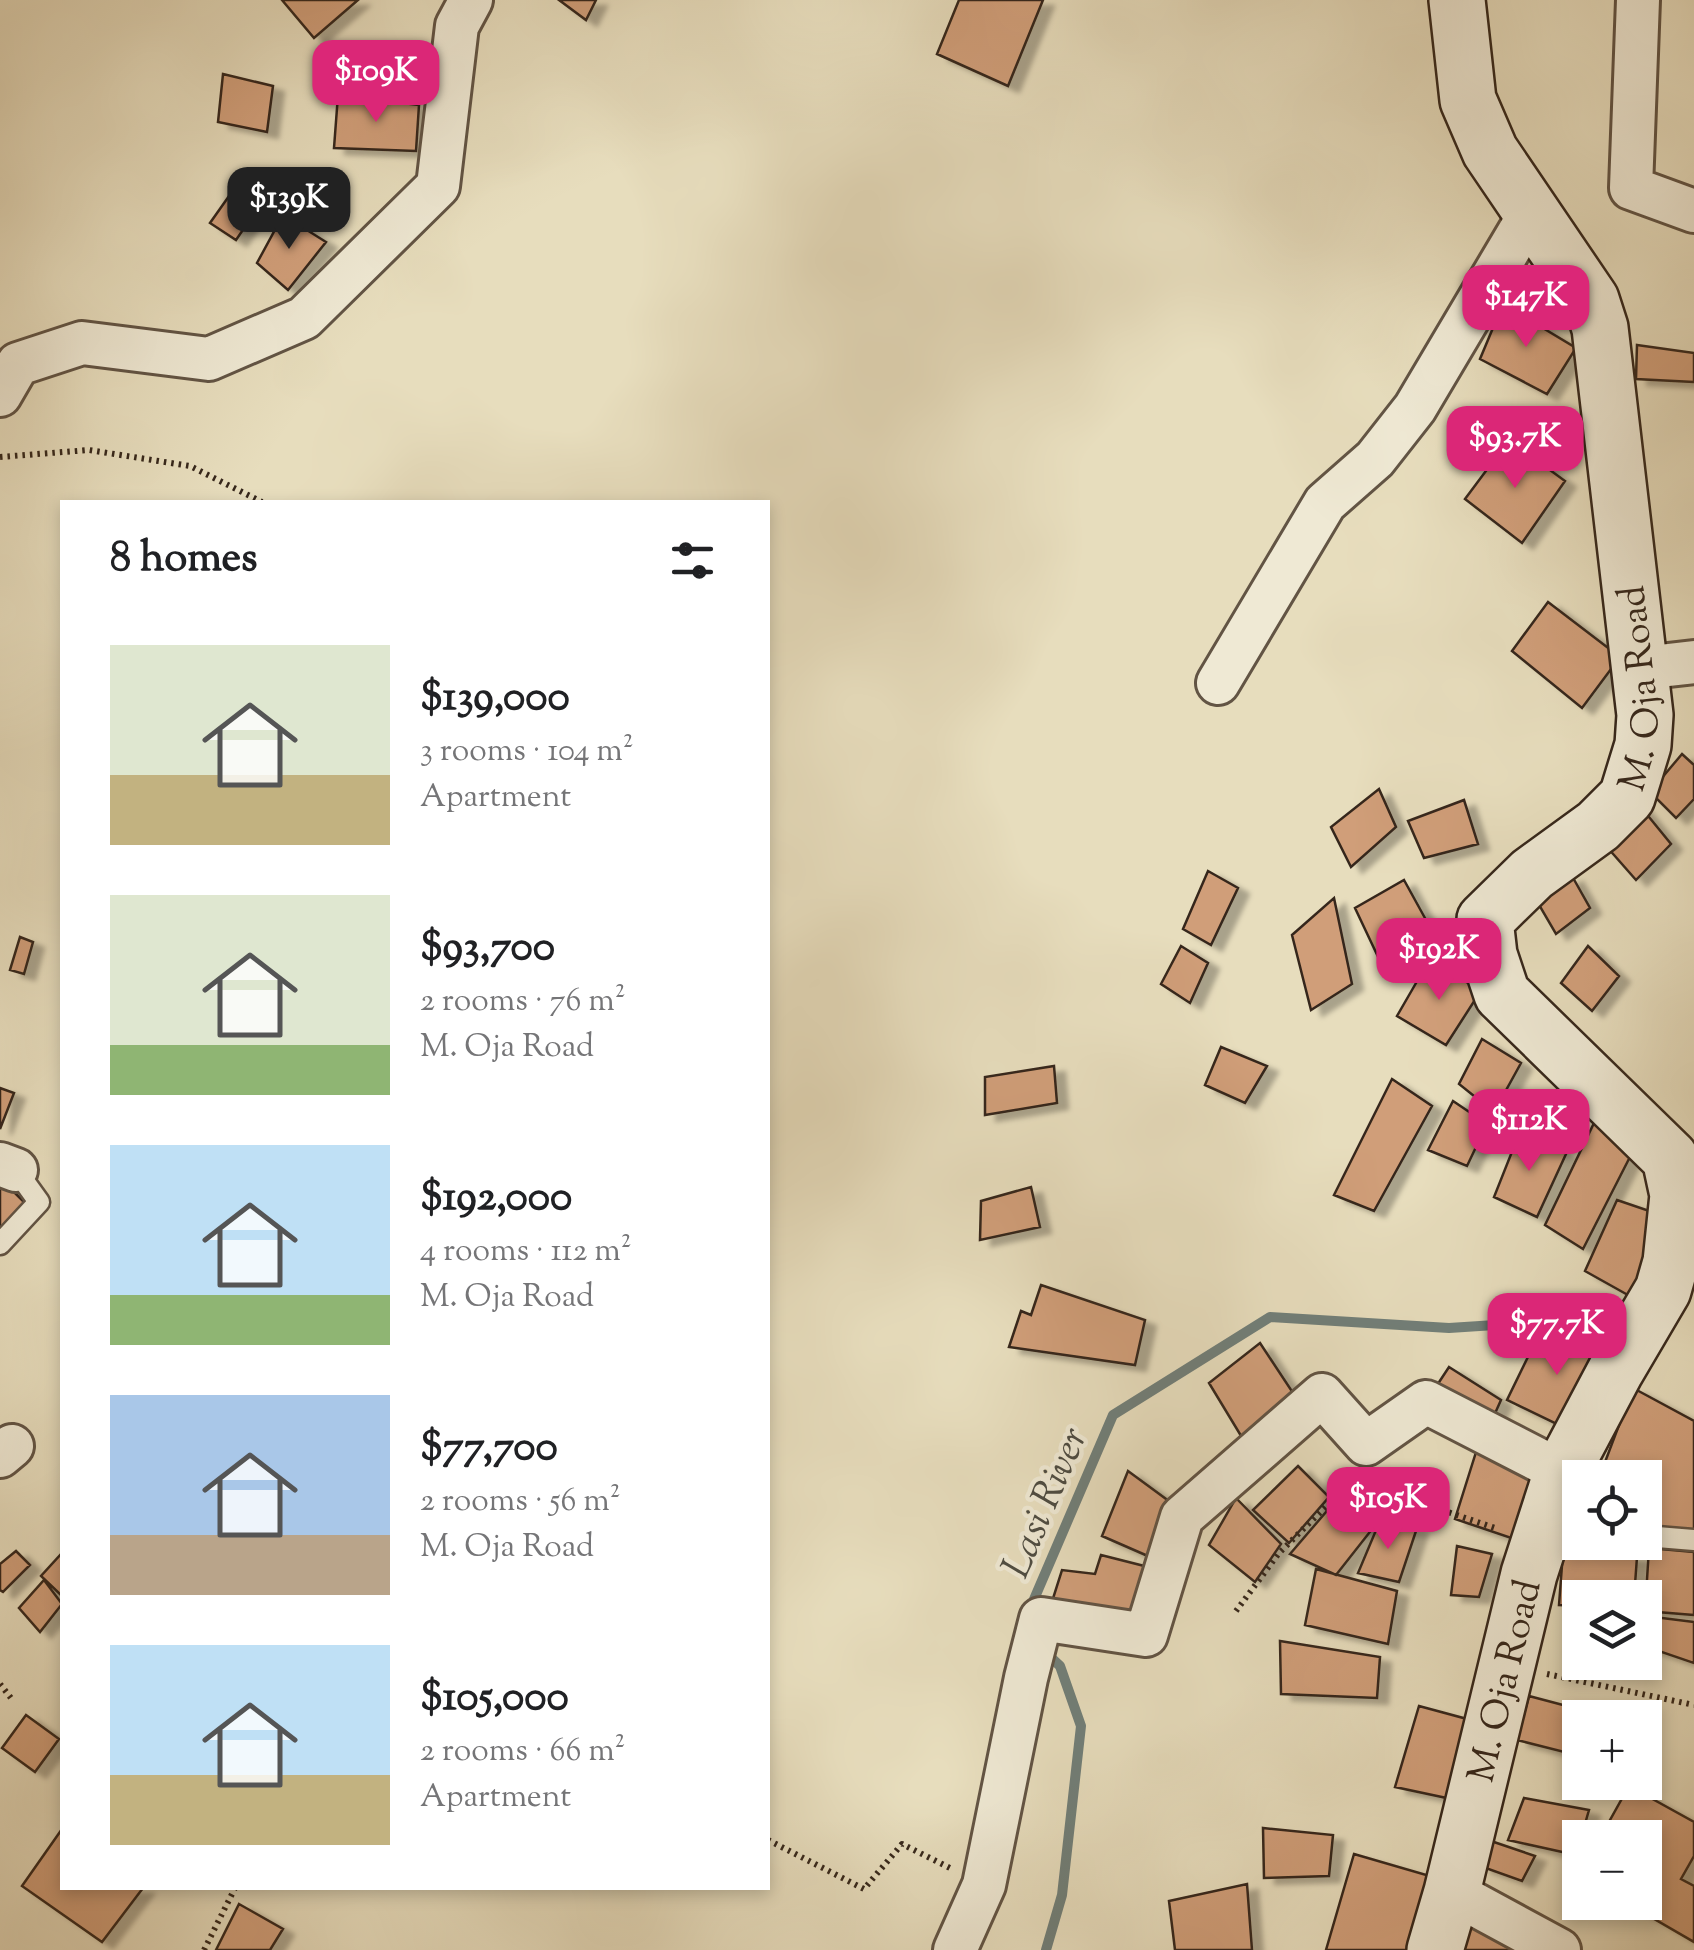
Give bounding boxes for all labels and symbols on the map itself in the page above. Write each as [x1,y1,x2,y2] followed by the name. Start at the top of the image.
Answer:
[306,40,446,125] pin: $109K
[219,167,359,252] pin: $139K
[1456,265,1596,350] pin: $147K
[1434,406,1596,491] pin: $93.7K
[1607,582,1676,799] street label: M. Oja Road
[1369,918,1509,1003] pin: $192K
[1459,1089,1599,1174] pin: $112K
[1476,1293,1638,1378] pin: $77.7K
[990,1420,1104,1588] water label: Lasi River
[1318,1467,1458,1552] pin: $105K
[1457,1575,1558,1788] street label: M. Oja Road

